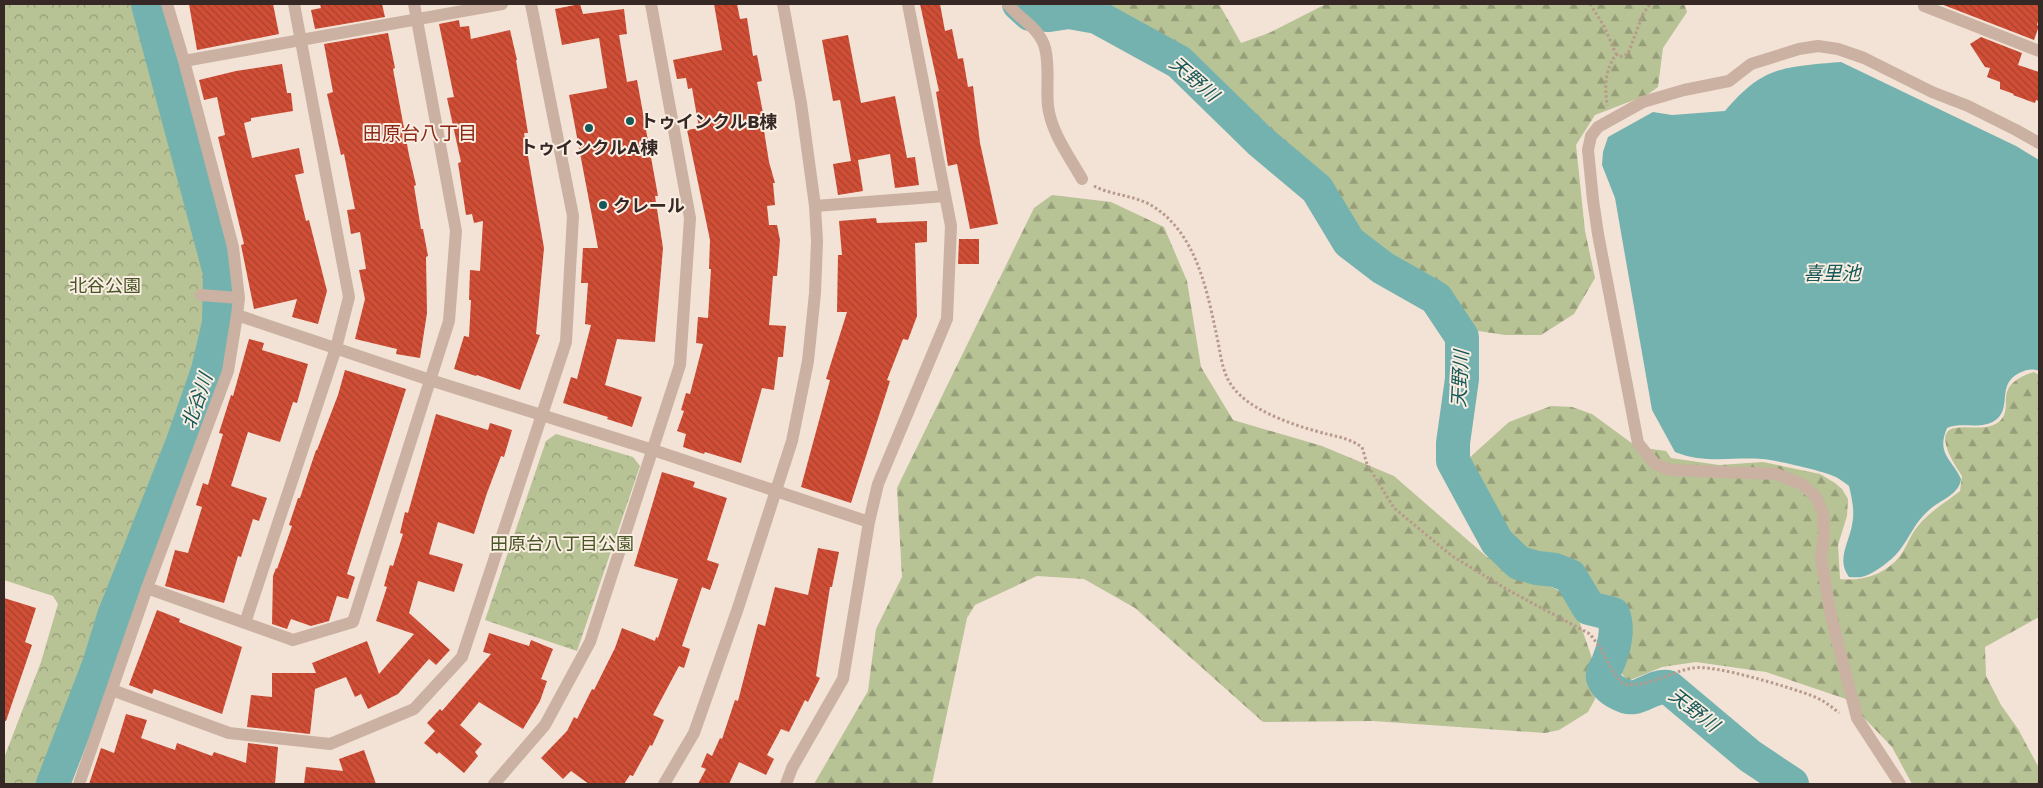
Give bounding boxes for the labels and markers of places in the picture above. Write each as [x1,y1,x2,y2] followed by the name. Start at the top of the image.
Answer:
[640,109,777,134] place label: トゥインクルB棟
[624,115,636,127] marker: トゥインクルB棟
[583,122,595,134] marker: トゥインクルA棟
[520,135,658,160] place label: トゥインクルA棟
[613,193,685,218] place label: クレール
[597,199,609,211] marker: クレール

